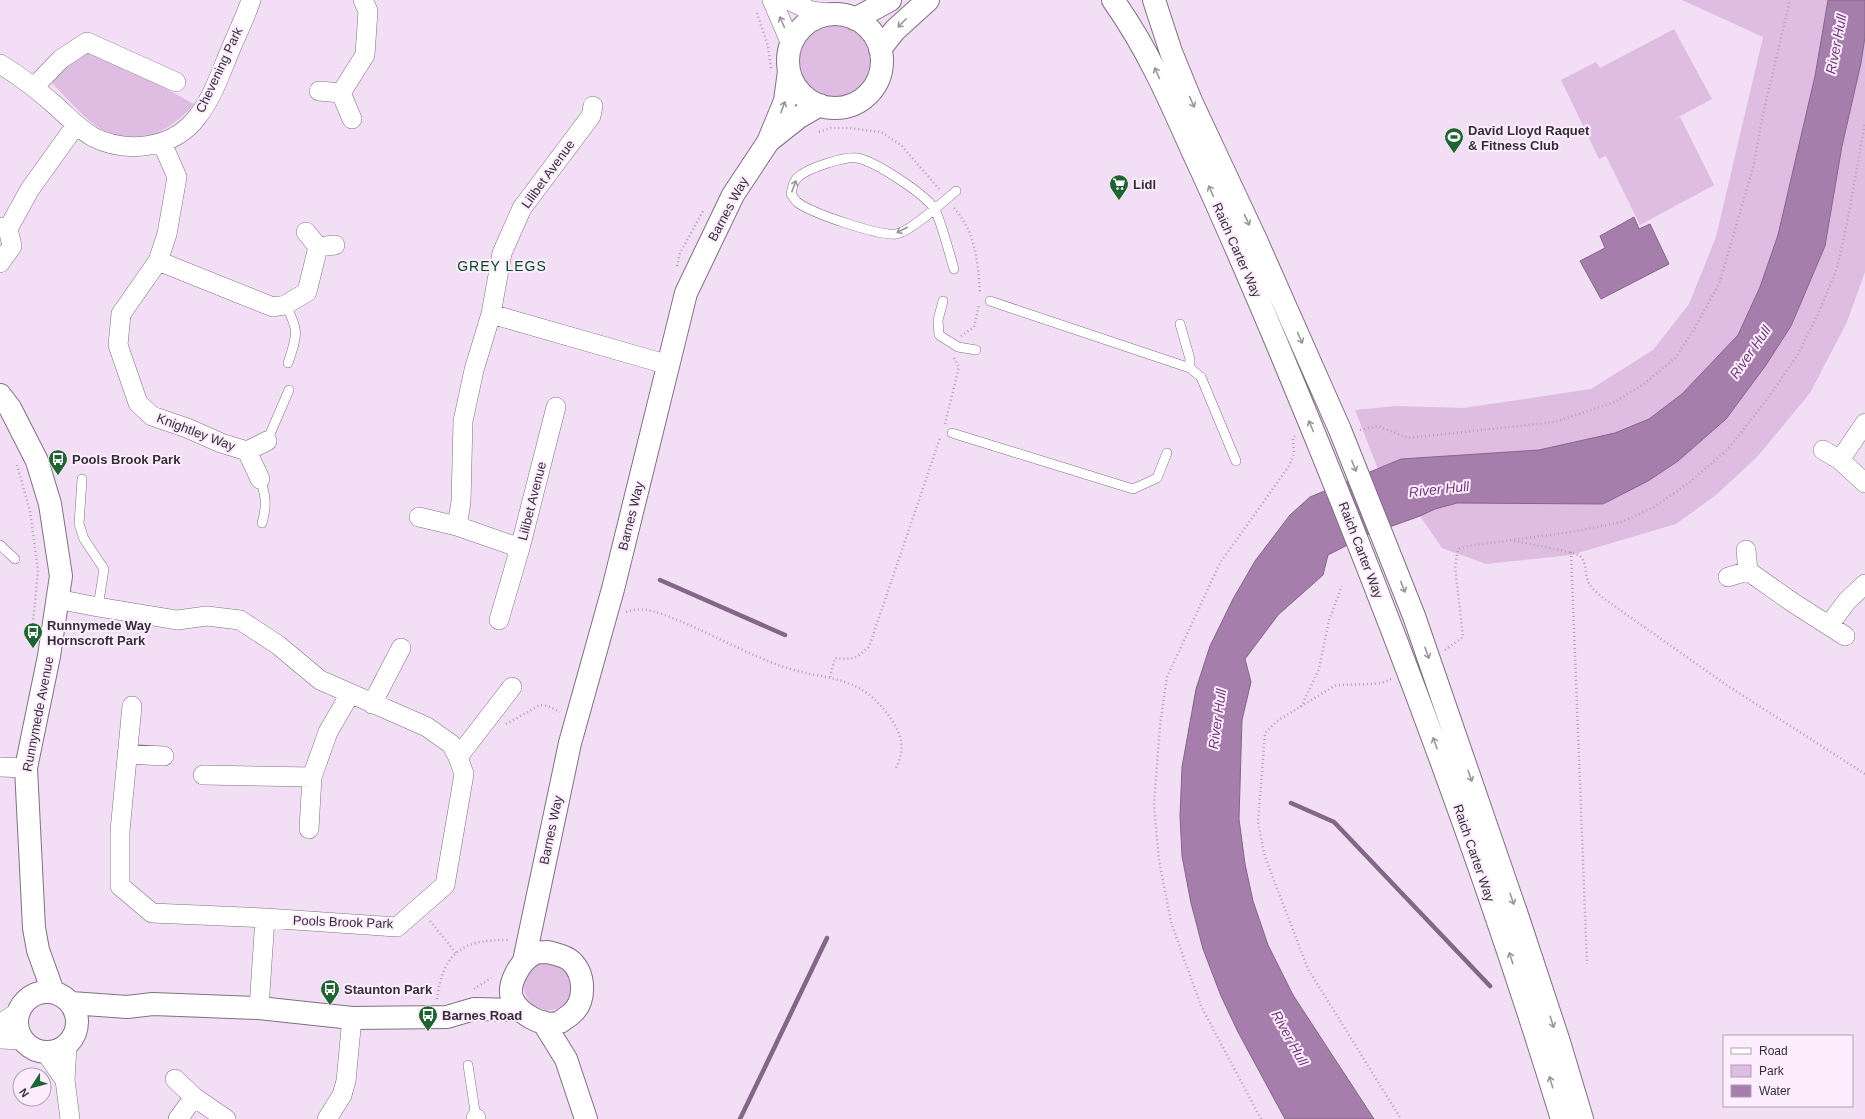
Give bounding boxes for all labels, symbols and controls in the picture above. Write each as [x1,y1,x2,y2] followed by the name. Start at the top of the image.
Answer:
[1822,12,1850,75] water label: River Hull
[778,16,785,28] one-way arrow
[897,18,907,27] one-way arrow
[193,24,246,115] street label: Chevening Park
[1153,67,1160,79] one-way arrow
[1189,96,1196,108] one-way arrow
[779,102,787,114] one-way arrow
[1468,123,1590,153] place label: David Lloyd Raquet & Fitness Club
[1443,126,1465,154] sports icon: David Lloyd Raquet & Fitness Club
[518,137,578,211] street label: Lilibet Avenue
[1108,173,1130,201] supermarket icon: Lidl
[705,174,751,244] street label: Barnes Way
[1133,177,1156,192] place label: Lidl
[790,181,798,193] one-way arrow
[1207,185,1214,197] one-way arrow
[1209,200,1265,300] street label: Raich Carter Way
[1244,214,1251,226] one-way arrow
[896,227,908,235] one-way arrow
[457,258,547,274] district label: GREY LEGS
[1726,322,1774,381] water label: River Hull
[1297,332,1304,344] one-way arrow
[155,410,238,454] street label: Knightley Way
[1307,421,1315,433] one-way arrow
[47,448,69,476] bus stop icon: Pools Brook Park
[72,452,181,467] place label: Pools Brook Park
[1351,459,1359,471] one-way arrow
[515,460,549,542] street label: Lilibet Avenue
[1408,478,1471,500] water label: River Hull
[615,480,647,552] street label: Barnes Way
[1336,500,1386,601] street label: Raich Carter Way
[1399,580,1407,592] one-way arrow
[47,618,152,648] place label: Runnymede Way Hornscroft Park
[22,621,44,649] bus stop icon: Runnymede Way Hornscroft Park
[1424,647,1432,659] one-way arrow
[19,655,57,773] street label: Runnymede Avenue
[1205,687,1229,750] water label: River Hull
[1430,737,1438,749] one-way arrow
[1466,770,1474,782] one-way arrow
[536,794,566,866] street label: Barnes Way
[1450,802,1498,904] street label: Raich Carter Way
[1508,893,1516,905] one-way arrow
[293,913,394,931] street label: Pools Brook Park
[1506,952,1514,964] one-way arrow
[319,978,341,1006] bus stop icon: Staunton Park
[344,982,433,997] place label: Staunton Park
[417,1004,439,1032] bus stop icon: Barnes Road
[442,1008,522,1023] place label: Barnes Road
[1268,1008,1312,1069] water label: River Hull
[1549,1016,1557,1028] one-way arrow
[1723,1035,1853,1107] legend
[1759,1044,1788,1058] text: Road
[1759,1064,1785,1078] text: Park
[12,1067,52,1107] north arrow
[1547,1075,1554,1088] one-way arrow
[1759,1084,1791,1098] text: Water
[17,1086,31,1100] text: N

